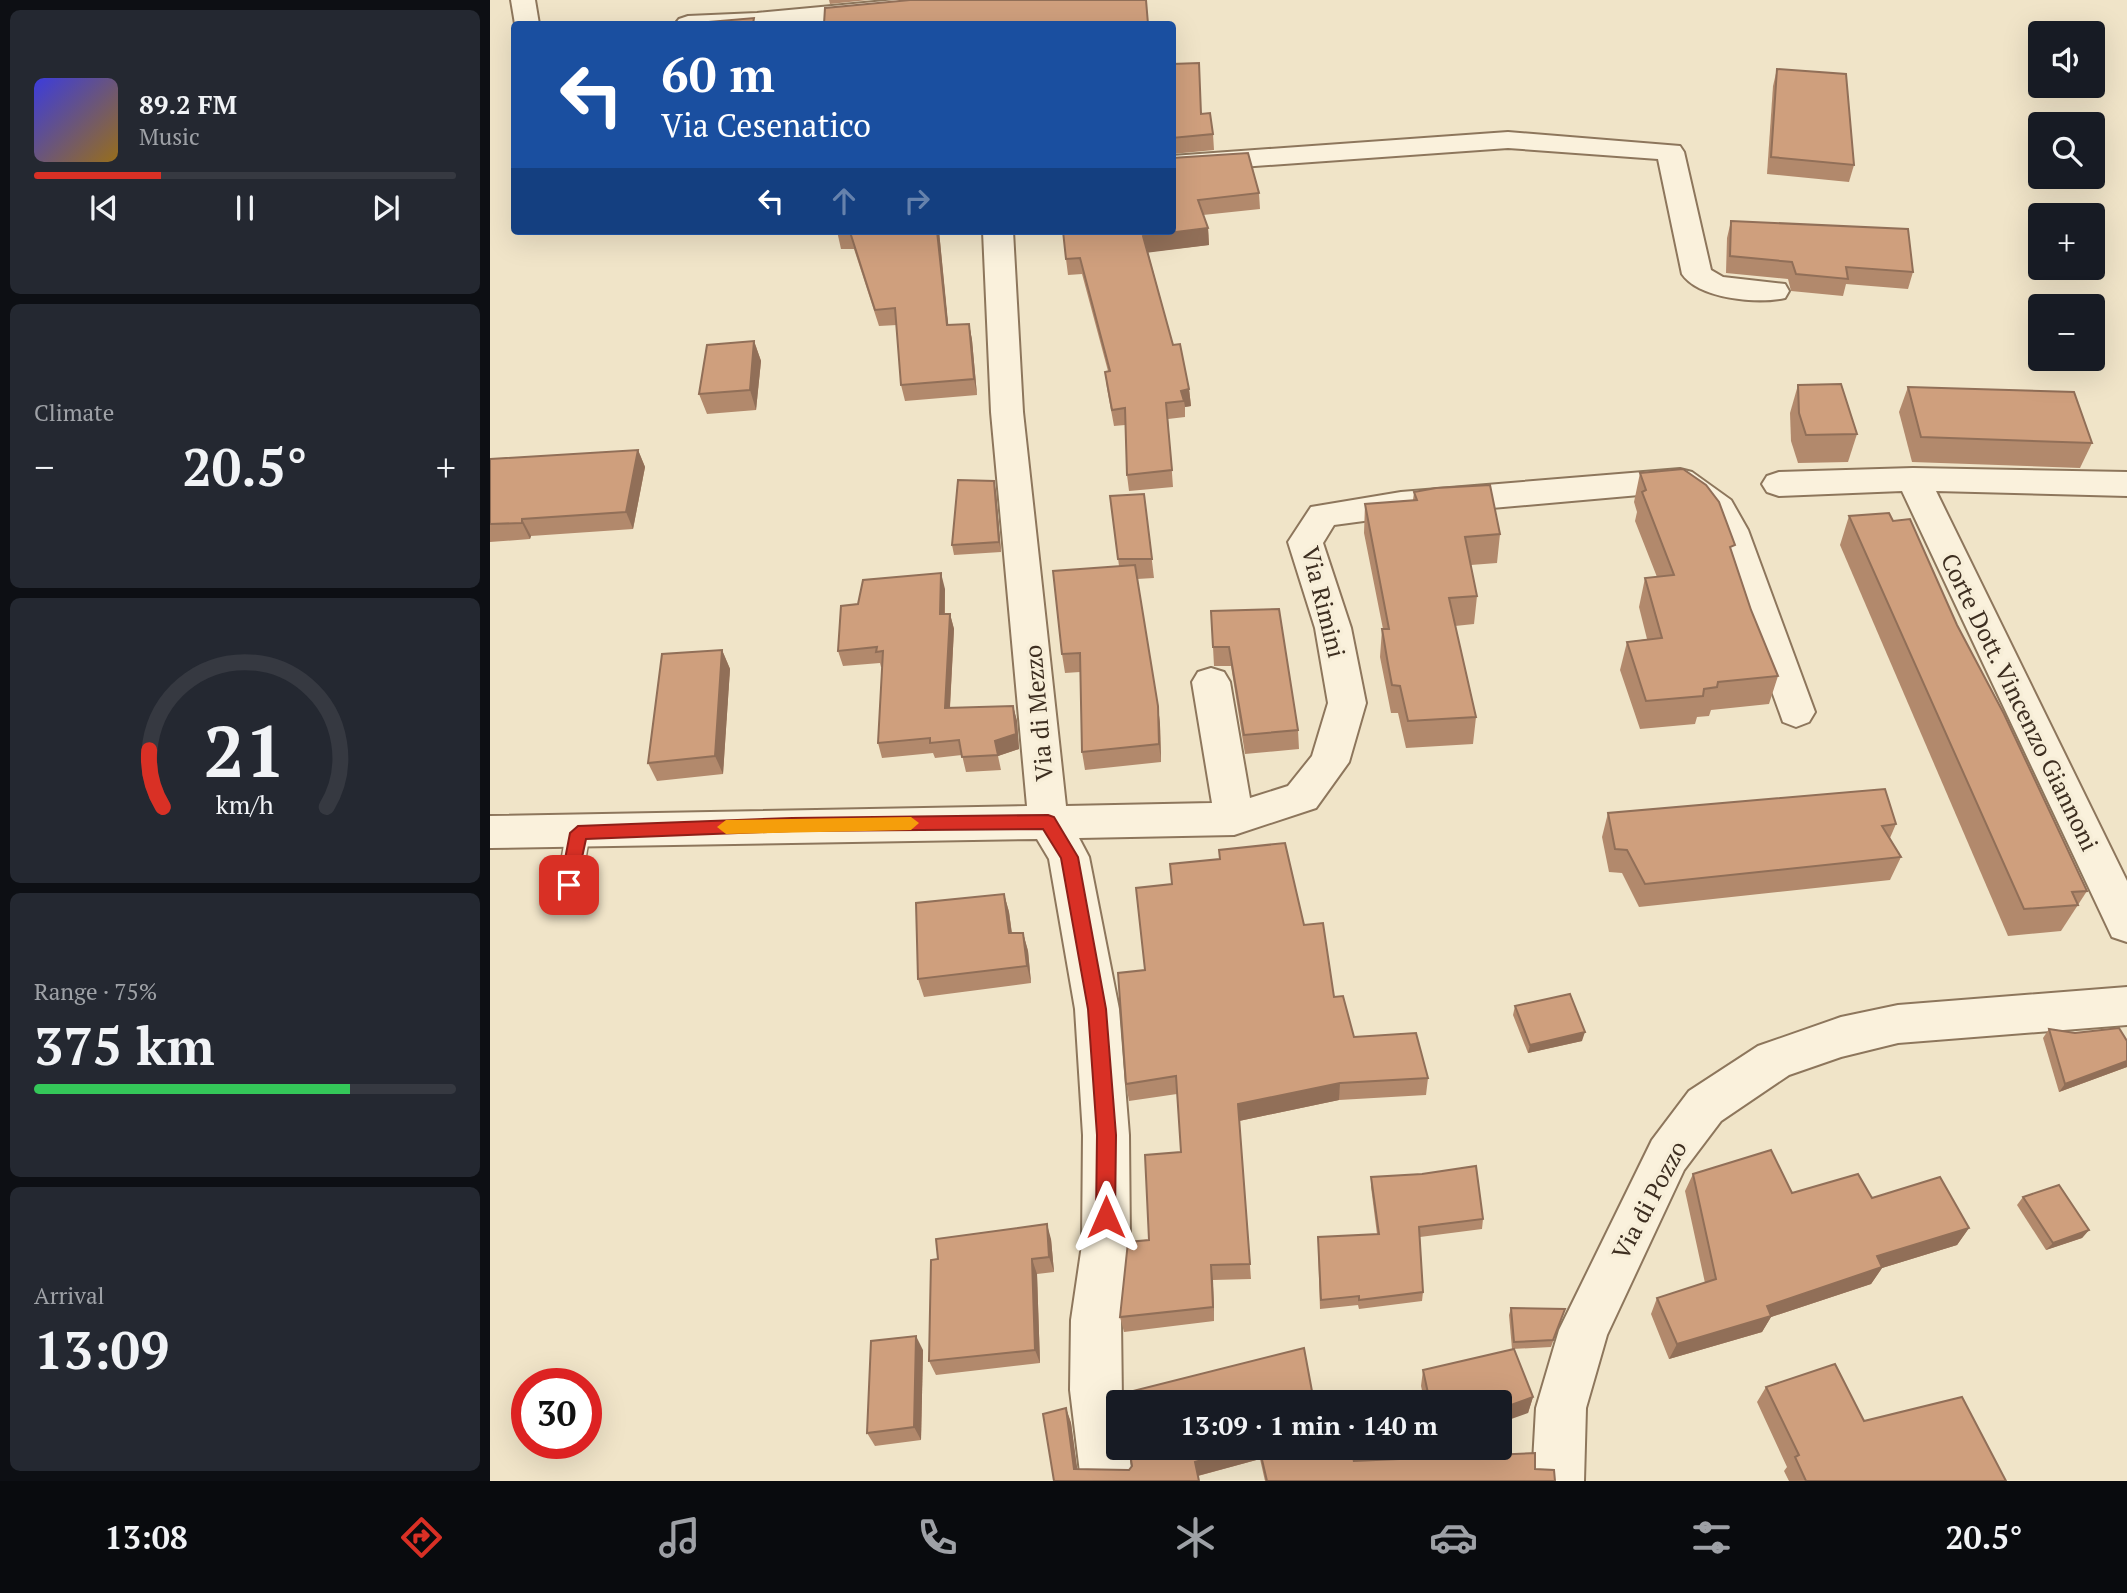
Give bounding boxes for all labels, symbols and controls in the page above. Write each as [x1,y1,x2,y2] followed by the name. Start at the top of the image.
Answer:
[2028,21,2105,371] map controls
[2028,21,2105,98] button: sound
[661,41,775,106] text: 60 m
[546,49,637,140] icon: left
[139,87,237,121] text: 89.2 FM
[661,104,871,146] text: Via Cesenatico
[2028,112,2105,189] button: search
[139,121,200,152] text: Music
[752,182,790,220] icon: left
[825,182,863,220] icon: ahead
[898,182,936,220] icon: right
[85,189,123,227] icon: previous
[226,189,264,227] icon: pause
[367,189,405,227] icon: next
[2028,203,2105,280] button: +
[2028,294,2105,371] button: −
[34,397,114,428] text: Climate
[182,432,308,501] text: 20.5°
[34,442,54,492] text: −
[436,442,456,492] text: +
[1295,543,1353,661] street label: Via Rimini
[1934,548,2106,856] street label: Corte Dott. Vincenzo Giannoni
[1016,644,1060,782] street label: Via di Mezzo
[204,701,286,798] text: 21
[216,787,274,820] text: km/h
[539,855,599,915] pin
[550,866,588,904] icon: arrive
[34,976,157,1007] text: Range · 75%
[34,1011,215,1080] text: 375 km
[1604,1135,1694,1265] street label: Via di Pozzo
[1069,1180,1143,1254] position arrow
[34,1280,105,1311] text: Arrival
[34,1315,169,1384] text: 13:09
[511,1368,602,1459] speed limit sign: 30
[1180,1408,1438,1442] text: 13:09 · 1 min · 140 m
[397,1513,446,1562] icon: directions
[655,1513,704,1562] icon: music
[913,1513,962,1562] icon: phone
[1171,1513,1220,1562] icon: climate
[1429,1513,1478,1562] icon: car
[1687,1513,1736,1562] icon: filters
[105,1516,188,1558] text: 13:08
[1946,1516,2022,1558] text: 20.5°

